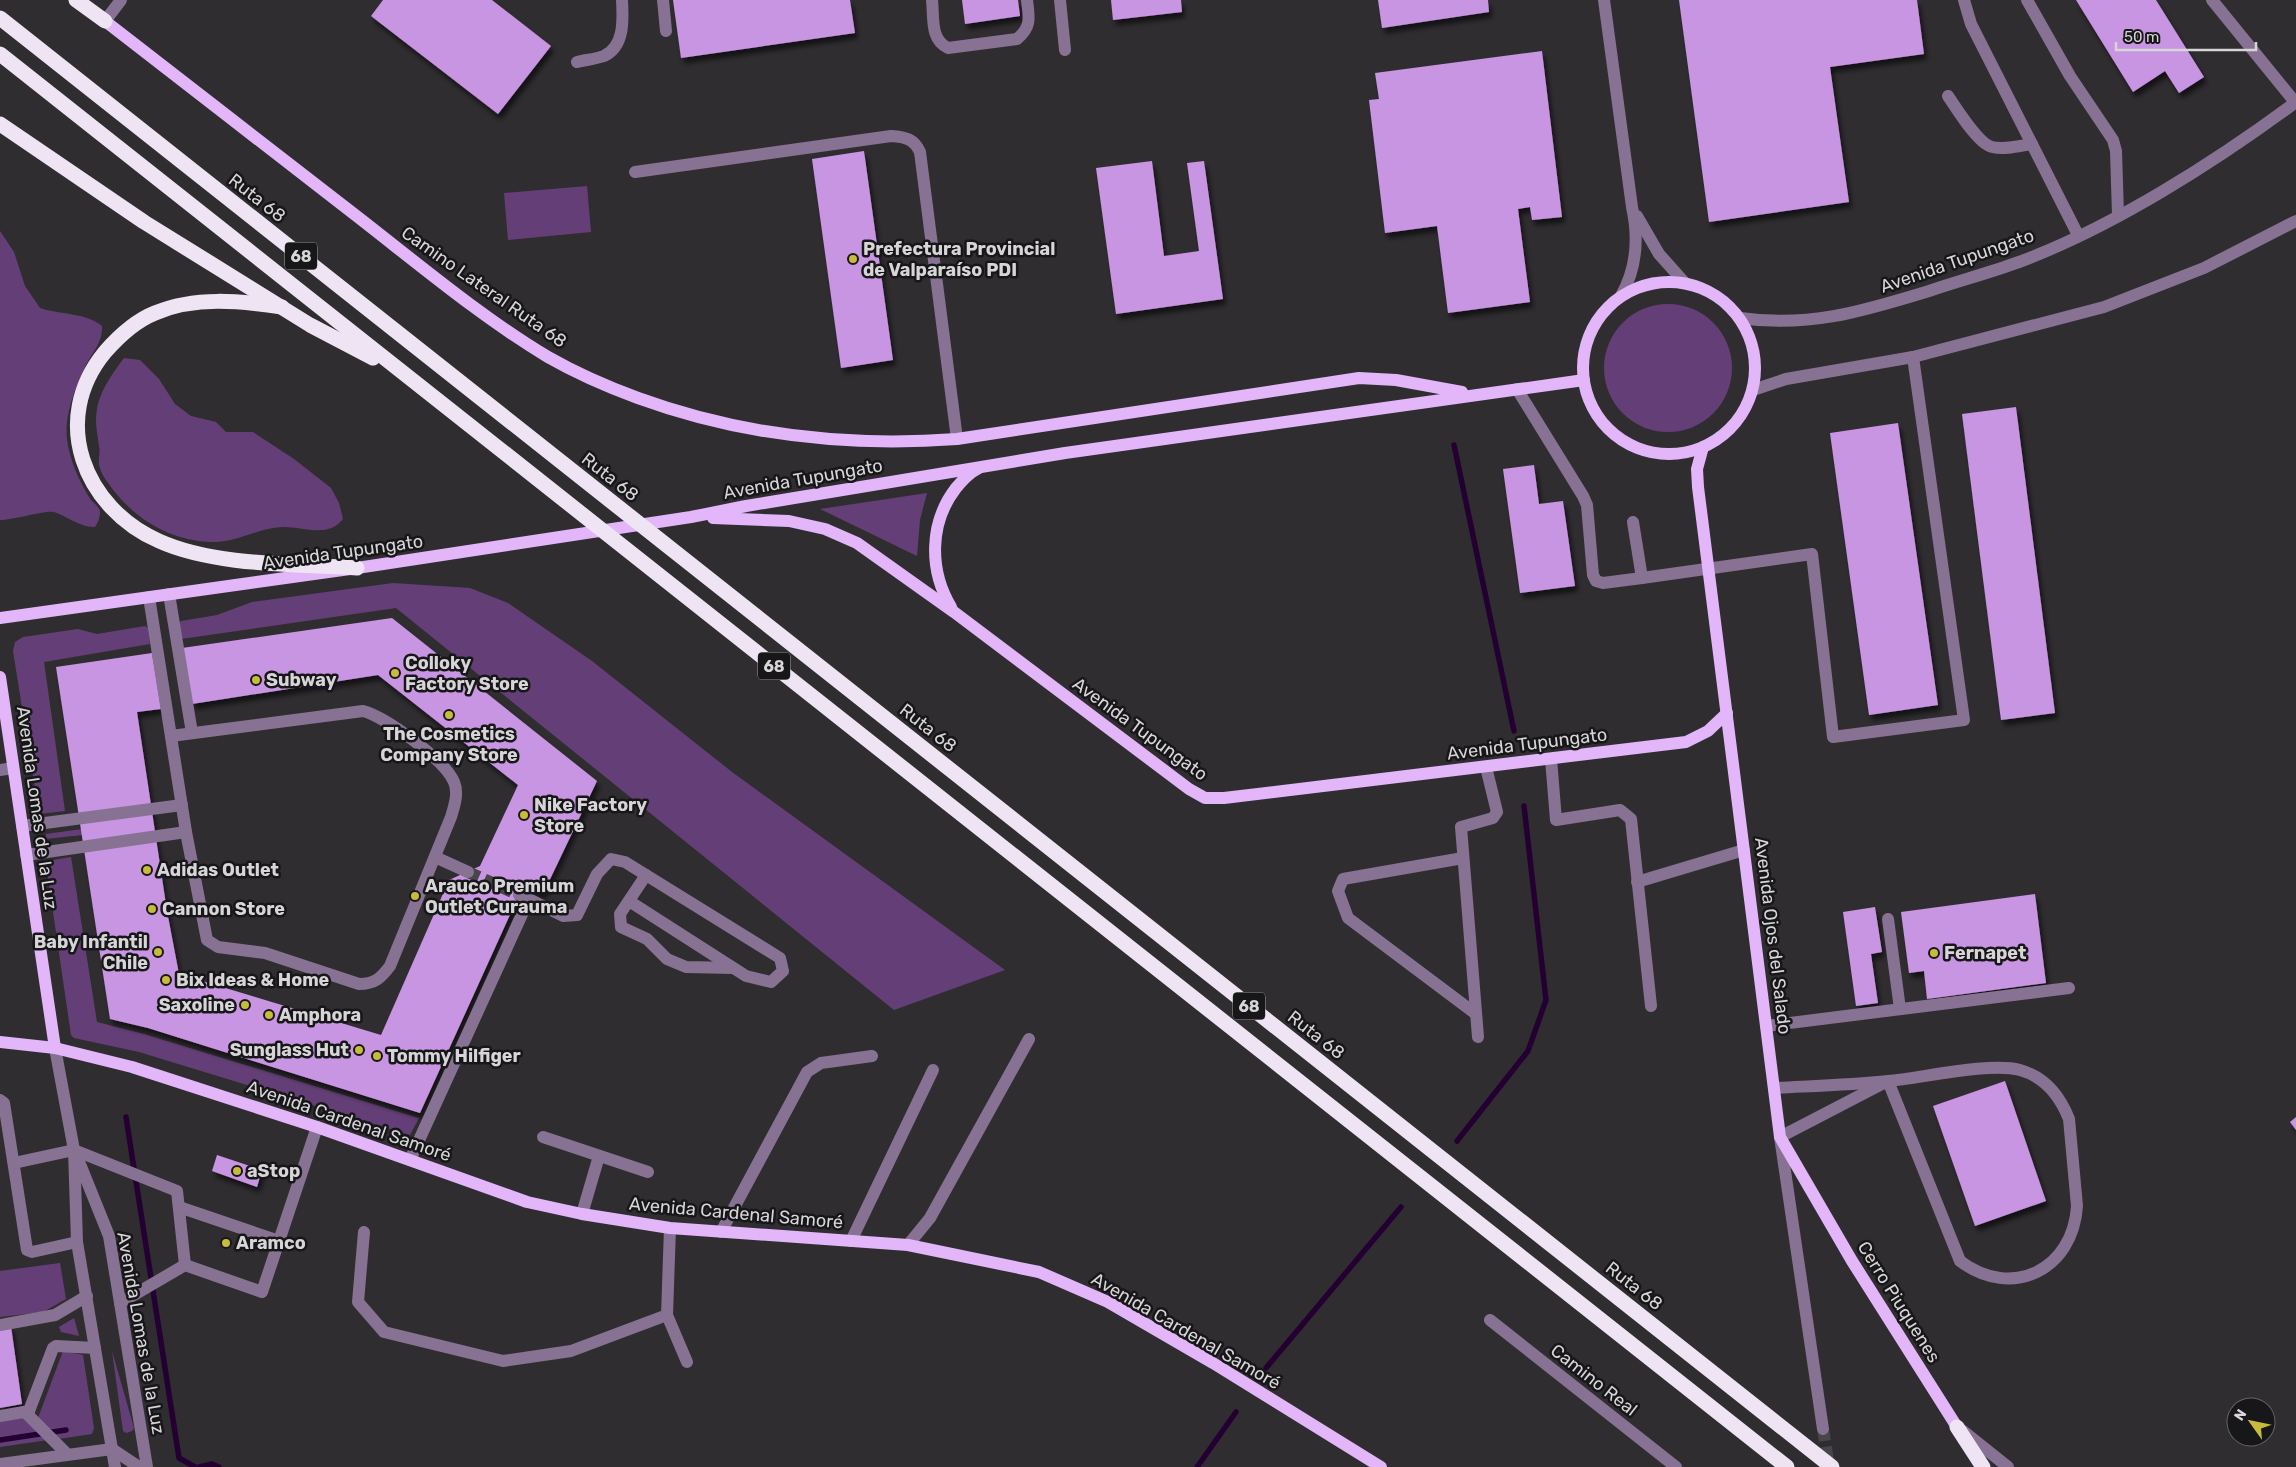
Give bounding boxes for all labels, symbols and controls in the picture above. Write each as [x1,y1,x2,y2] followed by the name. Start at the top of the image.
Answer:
[2116,20,2256,52] scale bar
[2124,28,2159,46] text: 50 m
[224,169,290,227] street label: Ruta 68
[397,222,571,352] street label: Camino Lateral Ruta 68
[1877,224,2037,298] street label: Avenida Tupungato
[863,238,1055,281] place label: Prefectura Provincial de Valparaíso PDI
[285,242,317,270] road number: 68
[847,253,859,265] marker: Prefectura Provincial de Valparaíso PDI
[577,448,643,506] street label: Ruta 68
[722,454,884,504] street label: Avenida Tupungato
[262,530,424,574] street label: Avenida Tupungato
[405,652,529,695] place label: Colloky Factory Store
[758,652,790,679] road number: 68
[389,667,401,679] marker: Colloky Factory Store
[266,669,337,691] place label: Subway
[1068,673,1212,785] street label: Avenida Tupungato
[250,674,262,686] marker: Subway
[895,699,961,757] street label: Ruta 68
[12,705,62,911] street label: Avenida Lomas de la Luz
[443,709,455,721] marker: The Cosmetics Company Store
[380,723,518,766] place label: The Cosmetics Company Store
[1446,723,1608,765] street label: Avenida Tupungato
[534,794,647,837] place label: Nike Factory Store
[518,809,530,821] marker: Nike Factory Store
[1750,836,1796,1036] street label: Avenida Ojos del Salado
[157,859,279,881] place label: Adidas Outlet
[141,864,153,876] marker: Adidas Outlet
[425,875,574,918] place label: Arauco Premium Outlet Curauma
[409,890,421,902] marker: Arauco Premium Outlet Curauma
[162,898,285,920] place label: Cannon Store
[146,903,158,915] marker: Cannon Store
[34,931,148,974] place label: Baby Infantil Chile
[1944,942,2026,964] place label: Fernapet
[152,946,164,958] marker: Baby Infantil Chile
[1928,947,1940,959] marker: Fernapet
[176,969,330,991] place label: Bix Ideas & Home
[160,974,172,986] marker: Bix Ideas & Home
[1233,992,1265,1019] road number: 68
[159,994,235,1016] place label: Saxoline
[239,999,251,1011] marker: Saxoline
[279,1004,361,1026] place label: Amphora
[1283,1006,1349,1064] street label: Ruta 68
[263,1009,275,1021] marker: Amphora
[230,1039,349,1061] place label: Sunglass Hut
[353,1044,365,1056] marker: Sunglass Hut
[387,1045,521,1067] place label: Tommy Hilfiger
[371,1050,383,1062] marker: Tommy Hilfiger
[244,1076,454,1166] street label: Avenida Cardenal Samoré
[247,1160,300,1182] place label: aStop
[231,1165,243,1177] marker: aStop
[628,1193,844,1233] street label: Avenida Cardenal Samoré
[112,1230,170,1436] street label: Avenida Lomas de la Luz
[236,1232,306,1254] place label: Aramco
[220,1237,232,1249] marker: Aramco
[1853,1237,1945,1367] street label: Cerro Piuquenes
[1601,1257,1667,1315] street label: Ruta 68
[1088,1268,1284,1394] street label: Avenida Cardenal Samoré
[1546,1339,1642,1421] street label: Camino Real
[2226,1397,2276,1447] north arrow
[2231,1406,2250,1424] text: N

